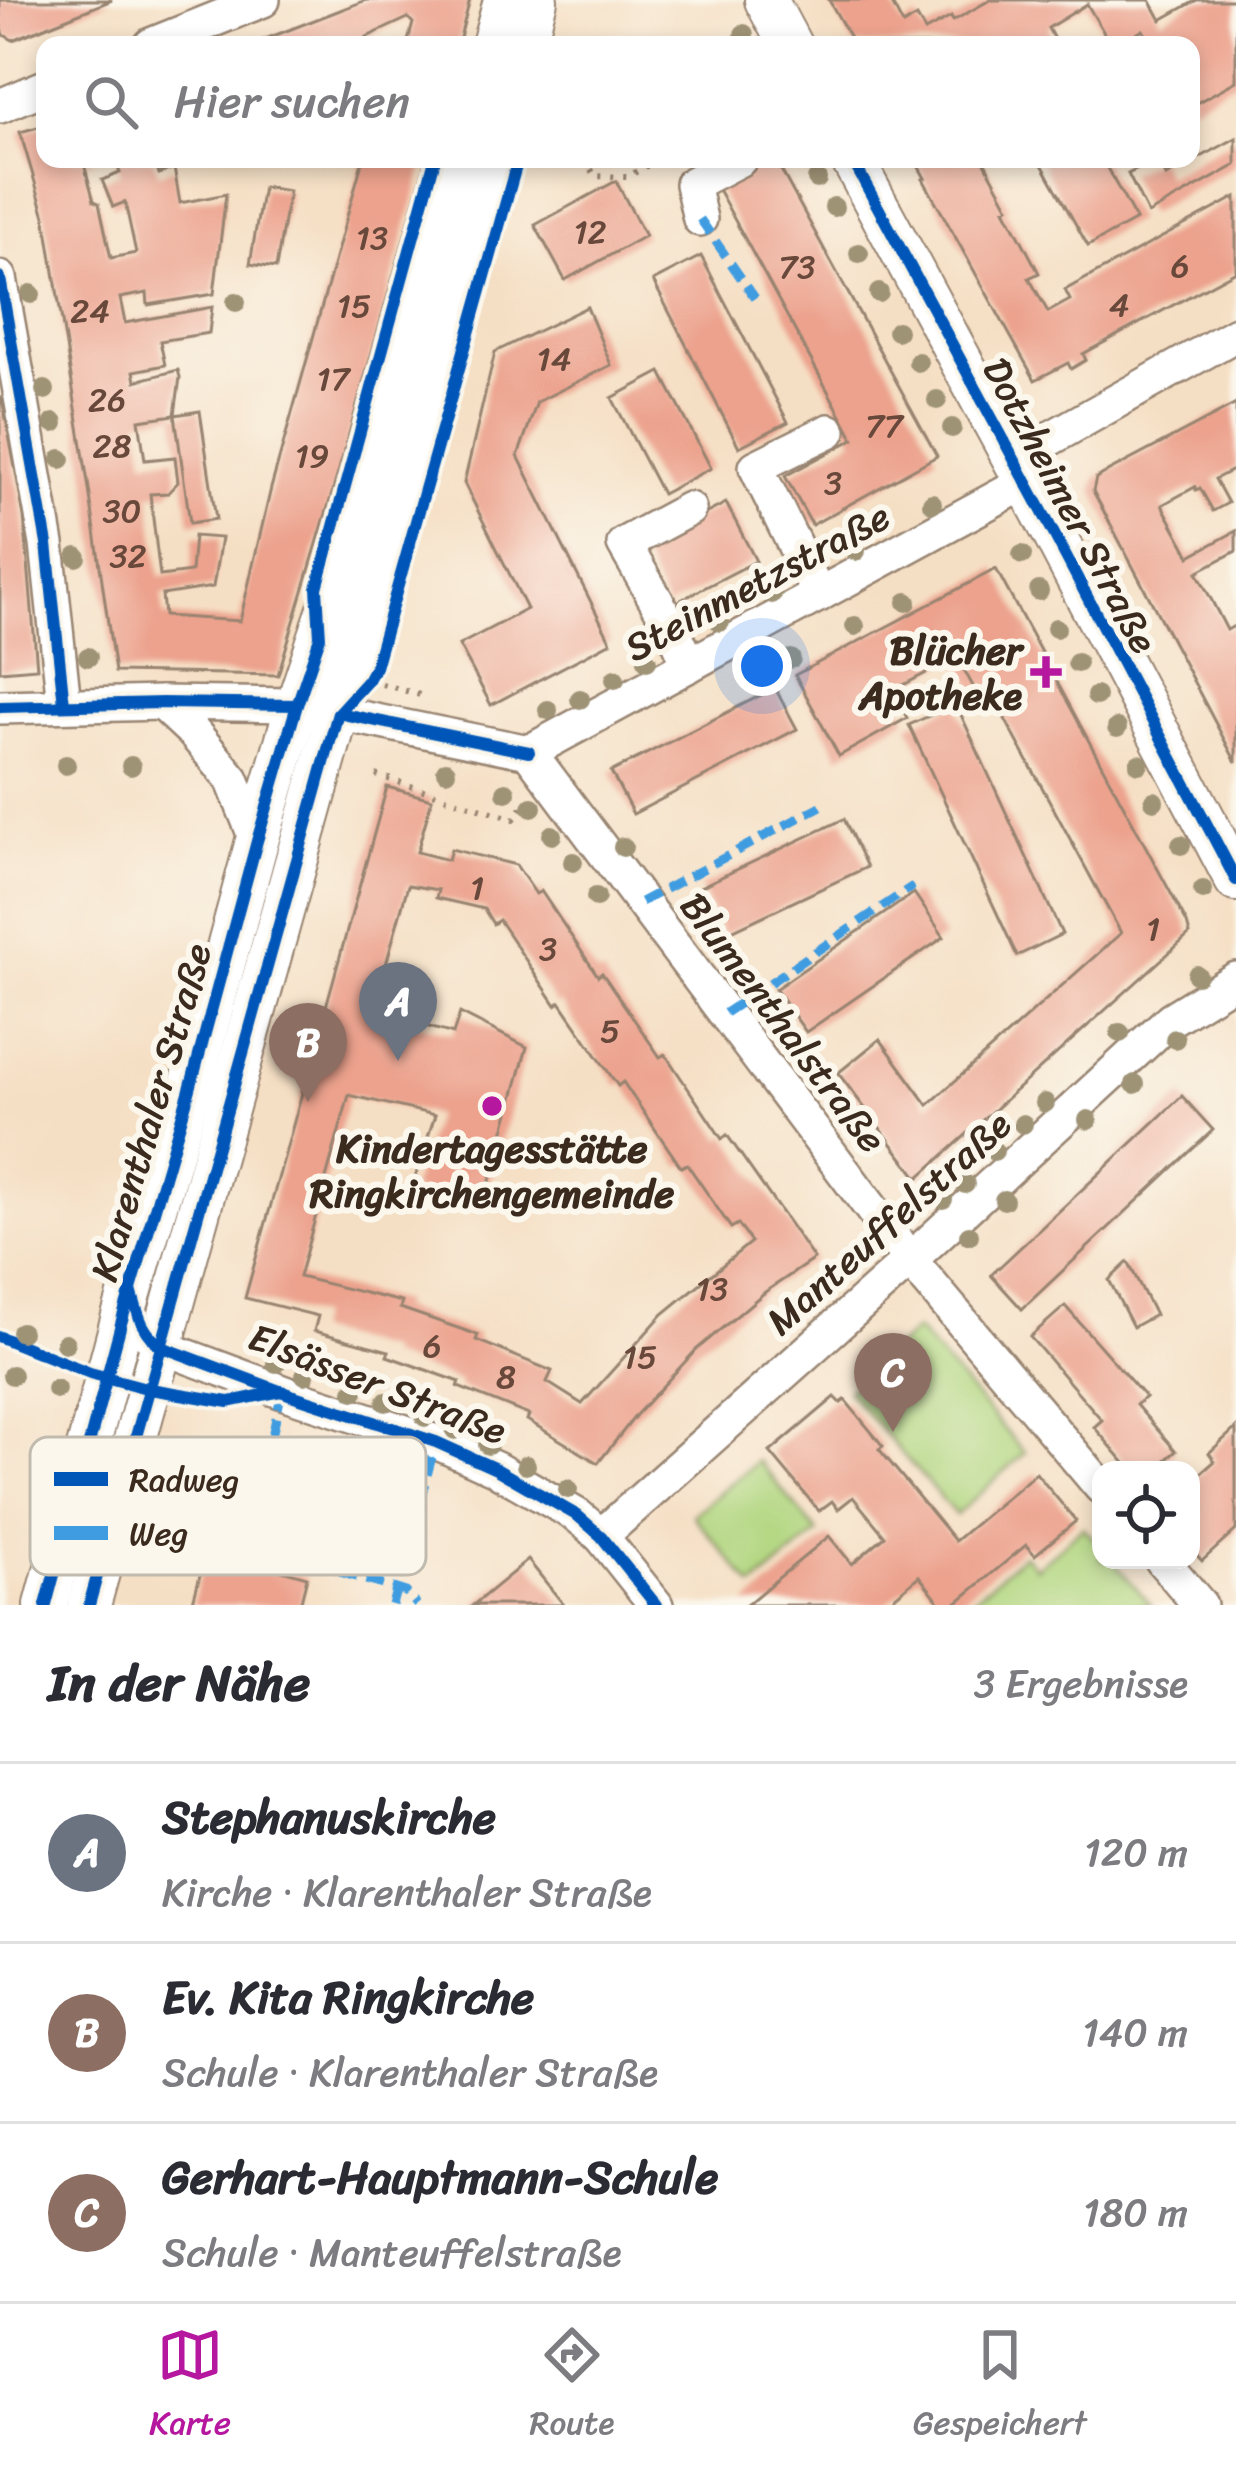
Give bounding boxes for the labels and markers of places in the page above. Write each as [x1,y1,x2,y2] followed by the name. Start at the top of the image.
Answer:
[857,616,1025,730] place label: Blücher Apotheke
[1033,659,1059,685] marker: Blücher Apotheke
[359,962,437,1061] pin: A
[269,1003,347,1102] pin: B
[479,1093,505,1119] marker: Kindertagesstätte Ringkirchengemeinde
[309,1114,674,1228] place label: Kindertagesstätte Ringkirchengemeinde
[854,1333,932,1432] pin: C

